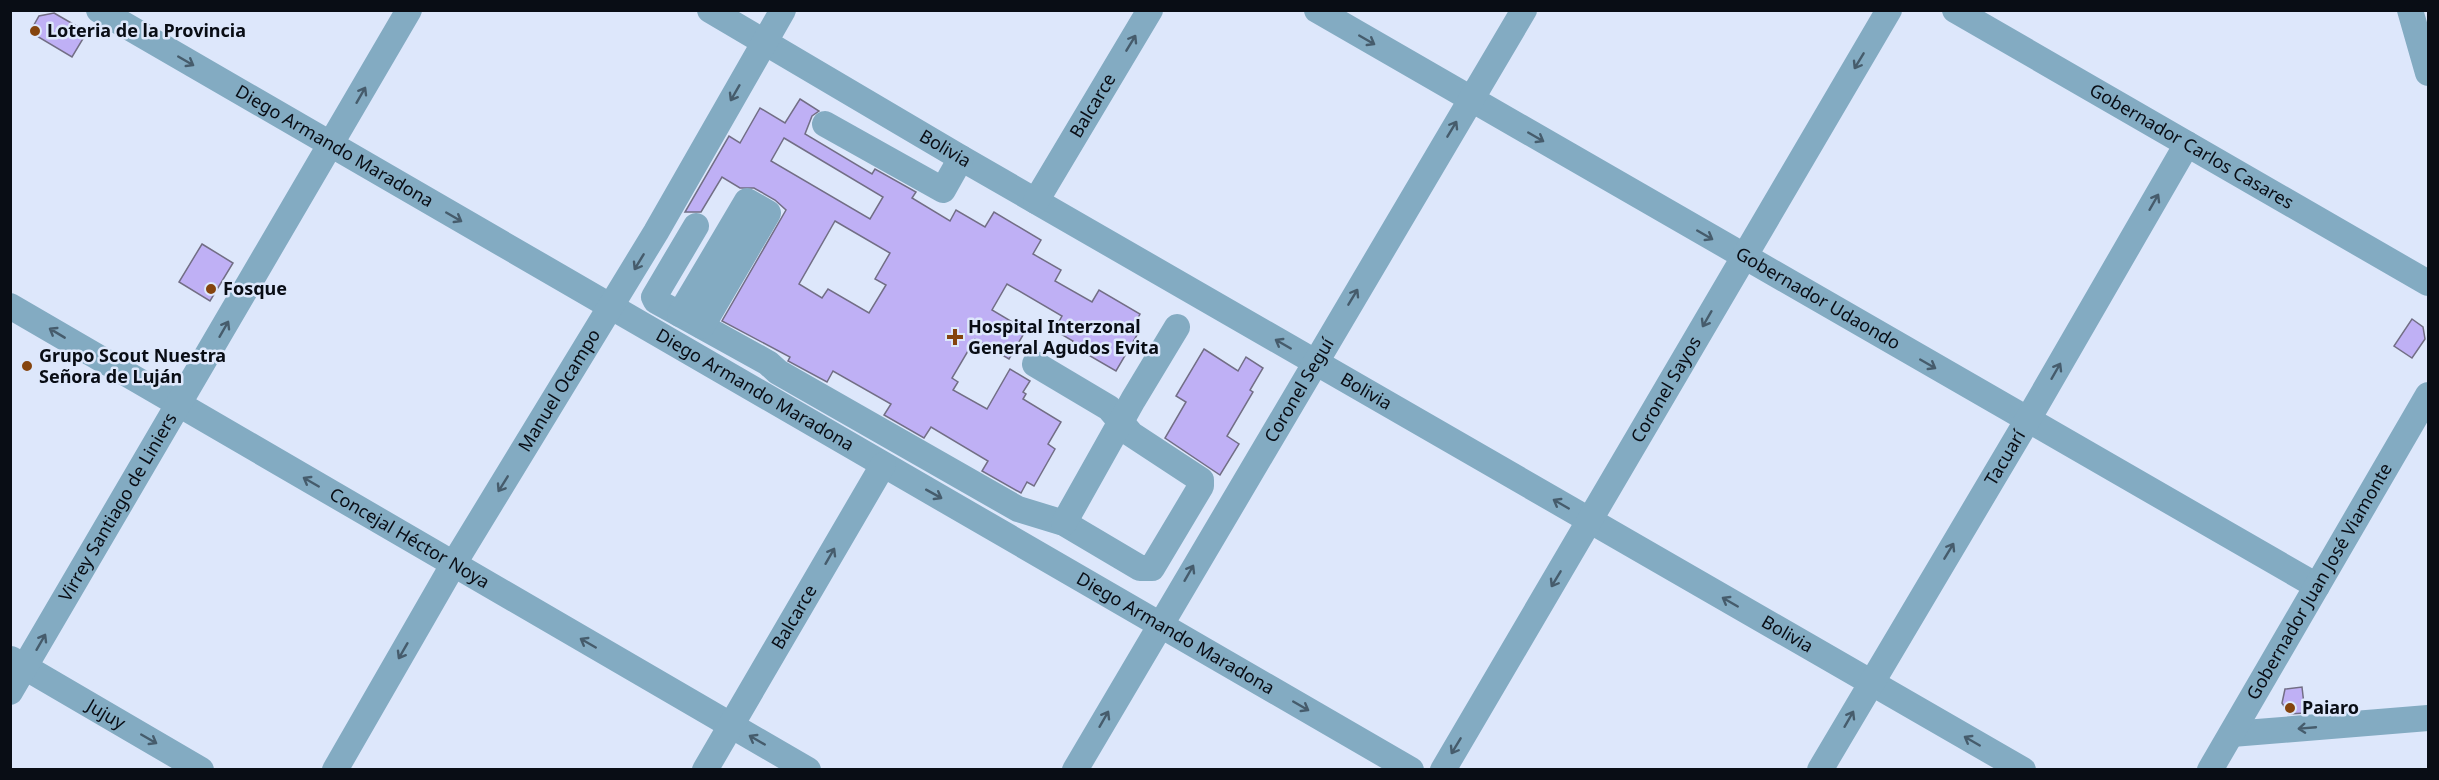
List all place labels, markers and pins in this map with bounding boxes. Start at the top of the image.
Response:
place label: Loteria de la Provincia [47,18,246,42]
marker: Loteria de la Provincia [28,24,42,38]
place label: Fosque [223,276,287,300]
marker: Fosque [204,282,218,296]
place label: Hospital Interzonal General Agudos Evita [968,314,1159,359]
marker: Hospital Interzonal General Agudos Evita [946,328,964,346]
place label: Grupo Scout Nuestra Señora de Luján [39,343,226,388]
marker: Grupo Scout Nuestra Señora de Luján [20,359,34,373]
place label: Paiaro [2302,695,2359,719]
marker: Paiaro [2283,701,2297,715]

